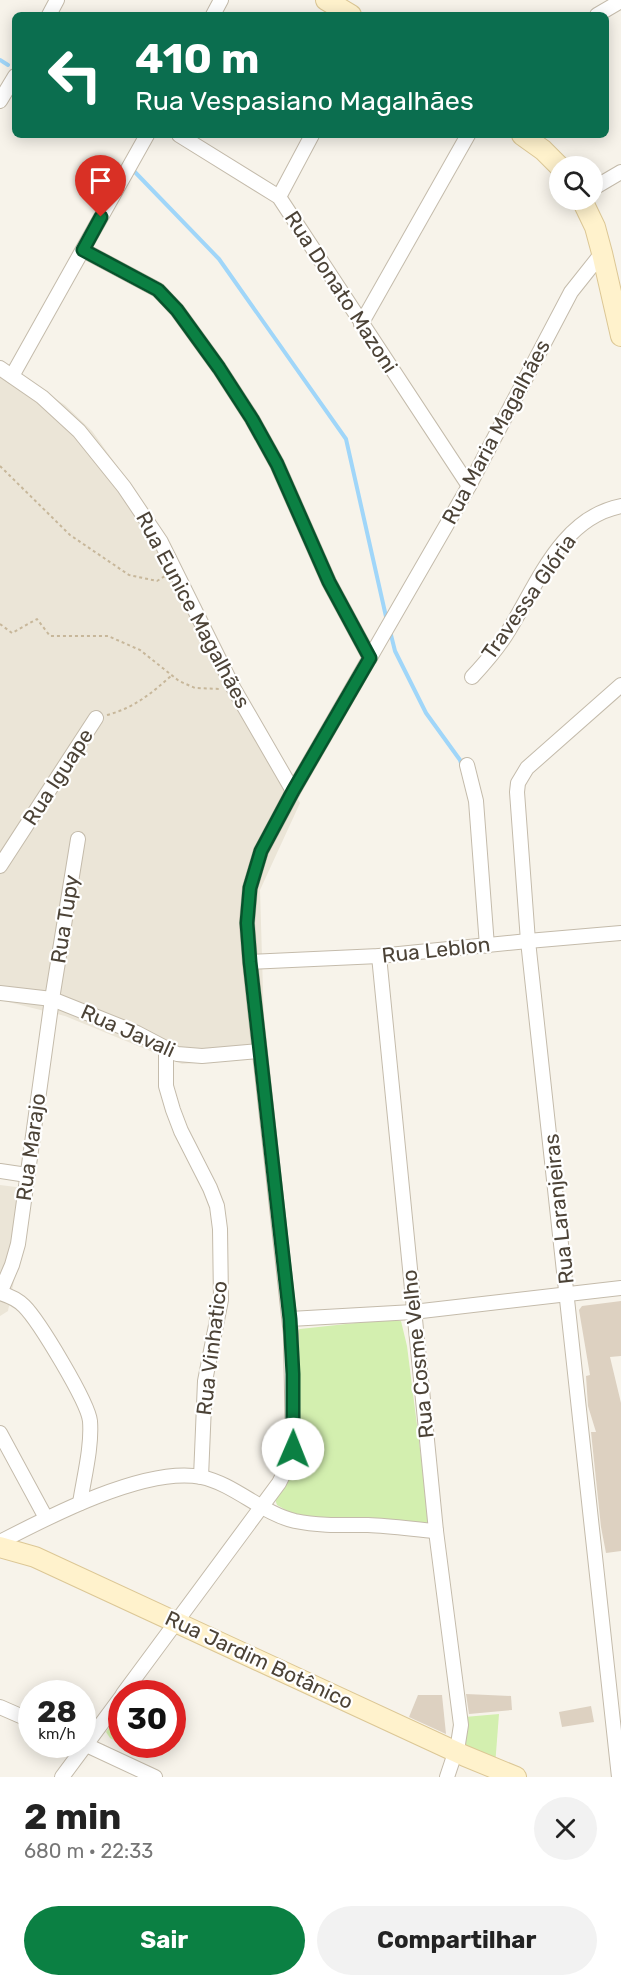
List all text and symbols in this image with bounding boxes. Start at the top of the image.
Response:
text: 410 m [135,34,260,84]
icon: left [36,36,114,114]
text: Rua Vespasiano Magalhães [135,85,474,117]
pin [75,155,126,217]
map controls [549,156,603,210]
button: search [549,156,603,210]
icon: arrive [84,164,117,197]
street label: Rua Donato Mazoni [280,206,403,377]
street label: Rua Maria Magalhães [436,335,555,528]
street label: Rua Eunice Magalhães [131,507,256,712]
street label: Travessa Glória [476,529,581,664]
street label: Rua Iguape [17,724,98,830]
street label: Rua Tupy [45,872,84,965]
street label: Rua Leblon [381,931,491,968]
street label: Rua Javali [77,999,179,1062]
street label: Rua Marajo [11,1092,50,1202]
street label: Rua Laranjeiras [538,1133,579,1285]
street label: Rua Cosme Velho [396,1269,439,1440]
street label: Rua Vinhatico [191,1279,232,1417]
position arrow [261,1417,325,1481]
street label: Rua Jardim Botânico [161,1605,357,1714]
speed limit sign: 30 [108,1680,186,1758]
text: 28 [37,1694,77,1730]
text: km/h [38,1725,76,1743]
text: 2 min [24,1795,122,1838]
button: close [534,1797,597,1860]
text: 680 m · 22:33 [24,1839,153,1863]
button: Sair [24,1906,305,1975]
button: Compartilhar [317,1906,597,1975]

